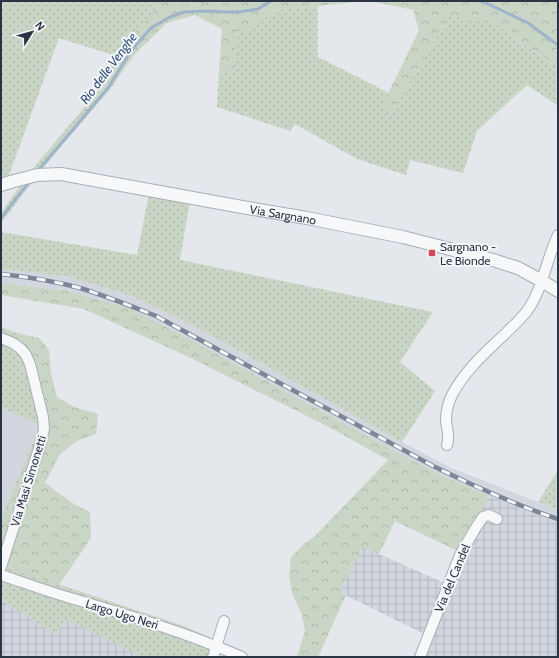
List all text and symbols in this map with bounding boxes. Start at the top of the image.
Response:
north arrow [12,12,52,52]
text: N [32,19,48,33]
water label: Rio delle Venghe [76,29,140,107]
street label: Via Sargnano [249,201,318,227]
place label: Sargnano - Le Bionde [440,239,496,268]
marker: Sargnano - Le Bionde [427,248,437,258]
street label: Via Masi Simonetti [7,434,49,528]
street label: Via del Candel [431,541,473,614]
street label: Largo Ugo Neri [84,596,160,632]

